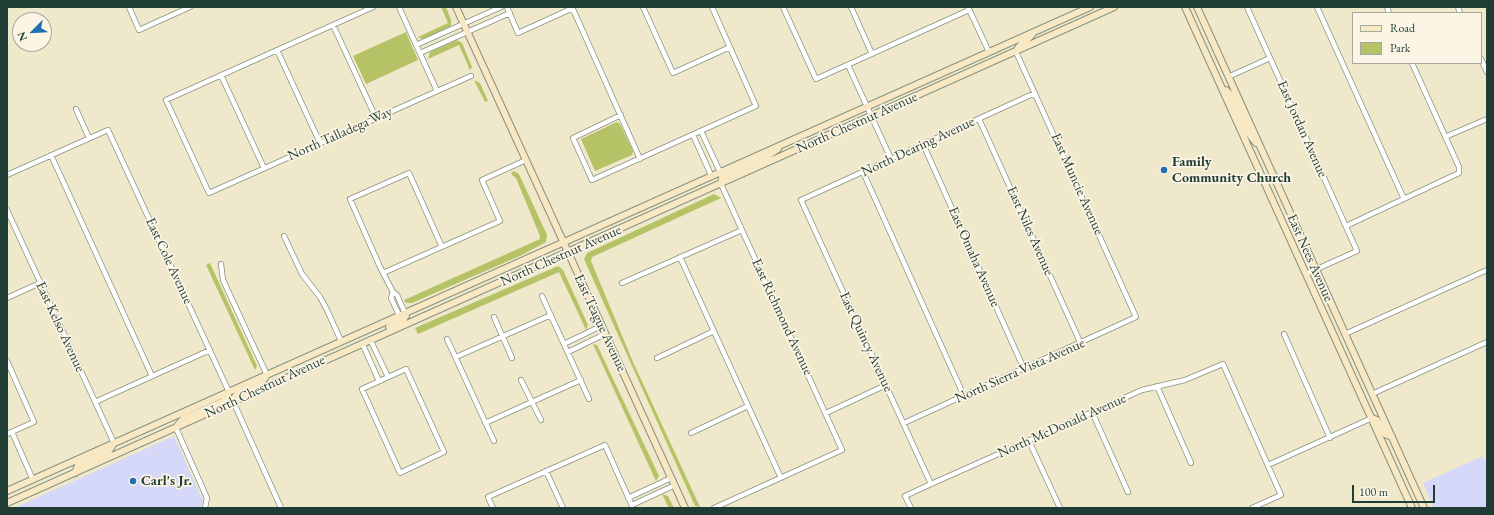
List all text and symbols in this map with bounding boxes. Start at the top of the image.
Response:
north arrow [12,12,52,52]
legend [1352,12,1482,64]
text: Road [1390,20,1415,36]
text: N [14,30,30,43]
text: Park [1390,40,1410,56]
street label: East Jordan Avenue [1273,78,1331,180]
street label: North Chestnut Avenue [794,89,920,157]
street label: North Talladega Way [285,103,395,165]
street label: North Dearing Avenue [859,113,977,181]
street label: East Muncie Avenue [1047,130,1107,238]
place label: Family Community Church [1172,154,1291,186]
marker: Family Community Church [1159,165,1169,175]
street label: East Niles Avenue [1003,184,1057,278]
street label: East Omaha Avenue [944,204,1004,310]
street label: East Nees Avenue [1283,212,1337,304]
street label: East Cole Avenue [142,215,196,307]
street label: North Chestnut Avenue [498,222,624,290]
street label: East Richmond Avenue [748,256,816,378]
street label: East Teague Avenue [570,272,630,374]
street label: East Kelso Avenue [32,279,88,375]
street label: East Quincy Avenue [836,289,896,395]
street label: North Sierra Vista Avenue [953,335,1087,407]
street label: North Chestnut Avenue [202,352,328,422]
street label: North McDonald Avenue [995,390,1129,462]
place label: Carl's Jr. [141,473,192,489]
marker: Carl's Jr. [128,476,138,486]
scale bar [1354,477,1437,503]
text: 100 m [1359,484,1388,500]

